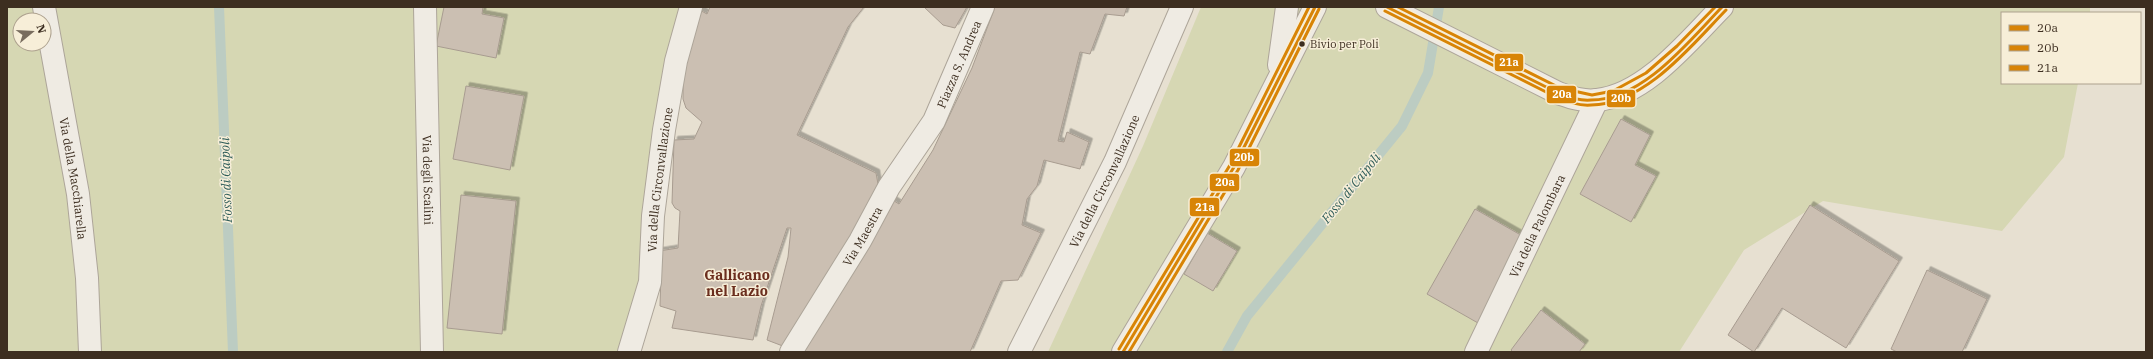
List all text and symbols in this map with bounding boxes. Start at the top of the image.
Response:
north arrow [12,12,52,52]
legend [2001,12,2141,84]
street label: Piazza S. Andrea [933,17,984,110]
text: 20a [2037,20,2058,35]
text: N [34,23,50,35]
place label: Bivio per Poli [1310,37,1379,51]
marker: Bivio per Poli [1297,39,1307,49]
text: 20b [2037,40,2059,55]
line badge: 21a [1494,53,1524,72]
text: 21a [1499,55,1519,69]
text: 21a [2037,60,2058,75]
line badge: 20a [1546,85,1577,104]
text: 20a [1552,87,1572,101]
line badge: 20b [1606,89,1636,108]
text: 20b [1611,91,1631,105]
street label: Via della Circonvallazione [644,106,675,252]
street label: Via della Circonvallazione [1066,112,1142,250]
street label: Via della Macchiarella [57,116,90,241]
street label: Via degli Scalini [420,135,437,225]
water label: Fosso di Caipoli [216,137,236,224]
line badge: 20b [1229,148,1260,167]
water label: Fosso di Caipoli [1317,149,1385,227]
text: 20b [1234,150,1254,164]
street label: Via della Palombara [1505,171,1568,280]
line badge: 20a [1209,173,1240,192]
text: 20a [1215,175,1235,189]
line badge: 21a [1189,197,1220,217]
text: 21a [1195,200,1215,214]
street label: Via Maestra [839,203,885,269]
district label: Gallicano nel Lazio [704,266,770,300]

